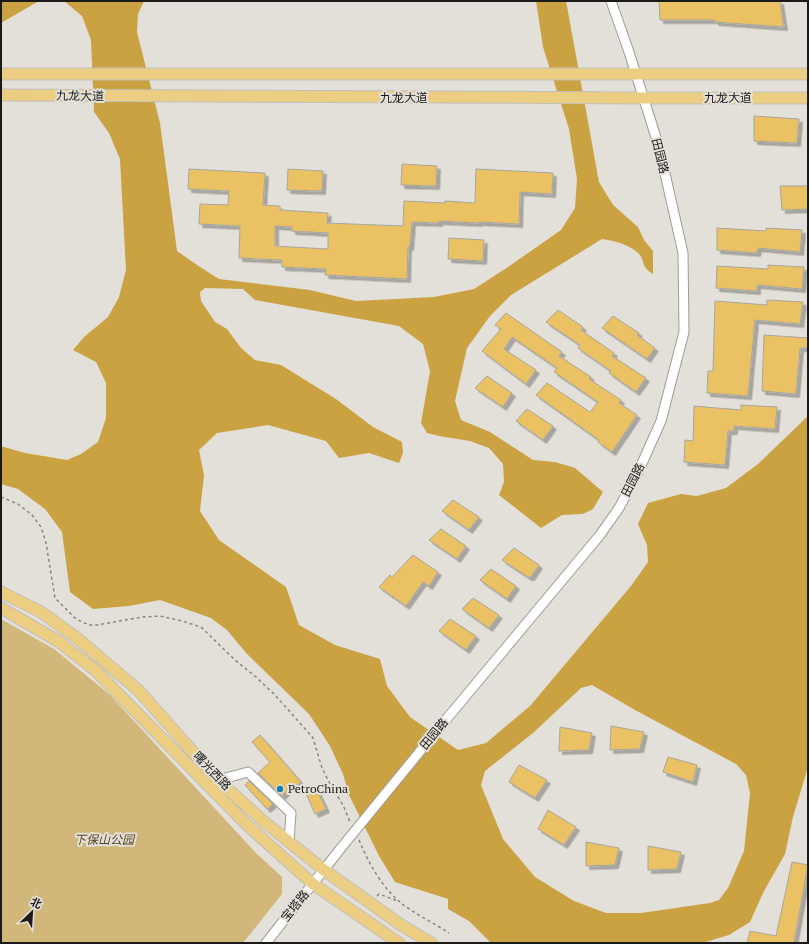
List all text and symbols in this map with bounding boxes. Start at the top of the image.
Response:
street label: 九龙大道 [56,88,104,103]
street label: 九龙大道 [380,90,428,105]
street label: 九龙大道 [704,90,752,105]
street label: 田园路 [649,137,672,175]
street label: 田园路 [618,460,647,499]
street label: 田园路 [416,715,451,752]
street label: 曙光西路 [190,748,234,793]
place label: PetroChina [288,781,348,796]
marker: PetroChina [275,784,285,794]
park label: 下保山公园 [74,832,136,847]
street label: 宝塔路 [277,887,312,924]
north arrow [12,892,52,932]
text: 北 [28,894,44,912]

